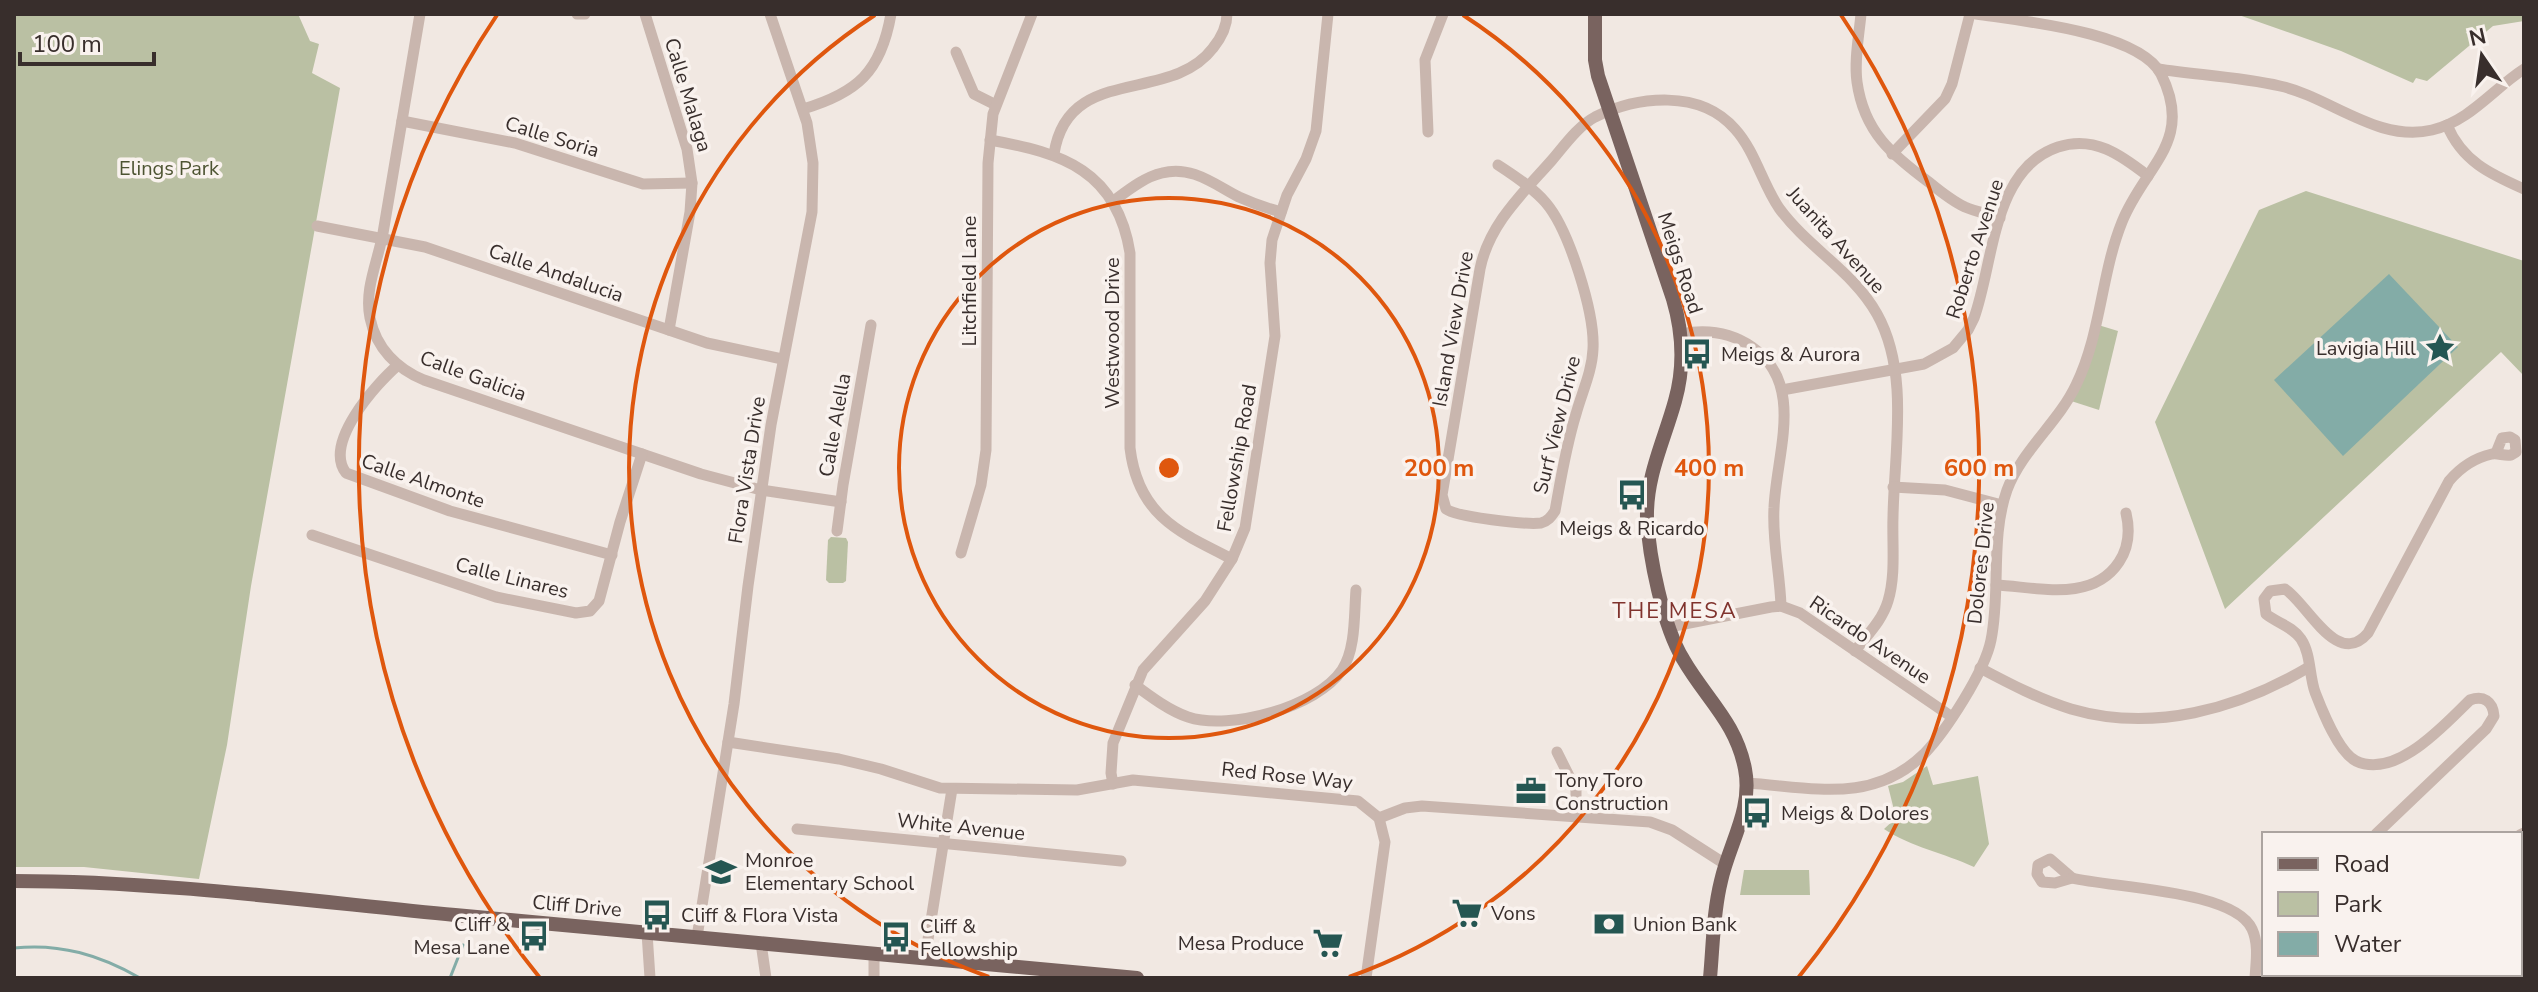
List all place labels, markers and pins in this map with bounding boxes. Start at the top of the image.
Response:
place icon: Lavigia Hill [2423,331,2457,365]
place label: Lavigia Hill [2316,335,2416,362]
bus stop icon: Meigs & Aurora [1680,337,1714,371]
place label: Meigs & Aurora [1721,341,1860,368]
centre of rings [1155,454,1183,482]
bus stop icon: Meigs & Ricardo [1615,478,1649,512]
place label: Meigs & Ricardo [1559,515,1705,542]
place label: Tony Toro Construction [1555,767,1669,817]
office icon: Tony Toro Construction [1514,774,1548,808]
bus stop icon: Meigs & Dolores [1740,796,1774,830]
place label: Meigs & Dolores [1781,800,1929,827]
place label: Monroe Elementary School [745,847,914,897]
school or university icon: Monroe Elementary School [704,855,738,889]
supermarket icon: Vons [1450,896,1484,930]
bus stop icon: Cliff & Flora Vista [640,898,674,932]
place label: Vons [1490,900,1536,927]
place label: Cliff & Flora Vista [681,902,838,929]
bank icon: Union Bank [1592,907,1626,941]
place label: Cliff & Mesa Lane [413,911,510,961]
place label: Union Bank [1633,911,1738,938]
place label: Cliff & Fellowship [920,913,1018,963]
bus stop icon: Cliff & Mesa Lane [517,919,551,953]
bus stop icon: Cliff & Fellowship [879,920,913,954]
supermarket icon: Mesa Produce [1311,926,1345,960]
place label: Mesa Produce [1178,930,1304,957]

